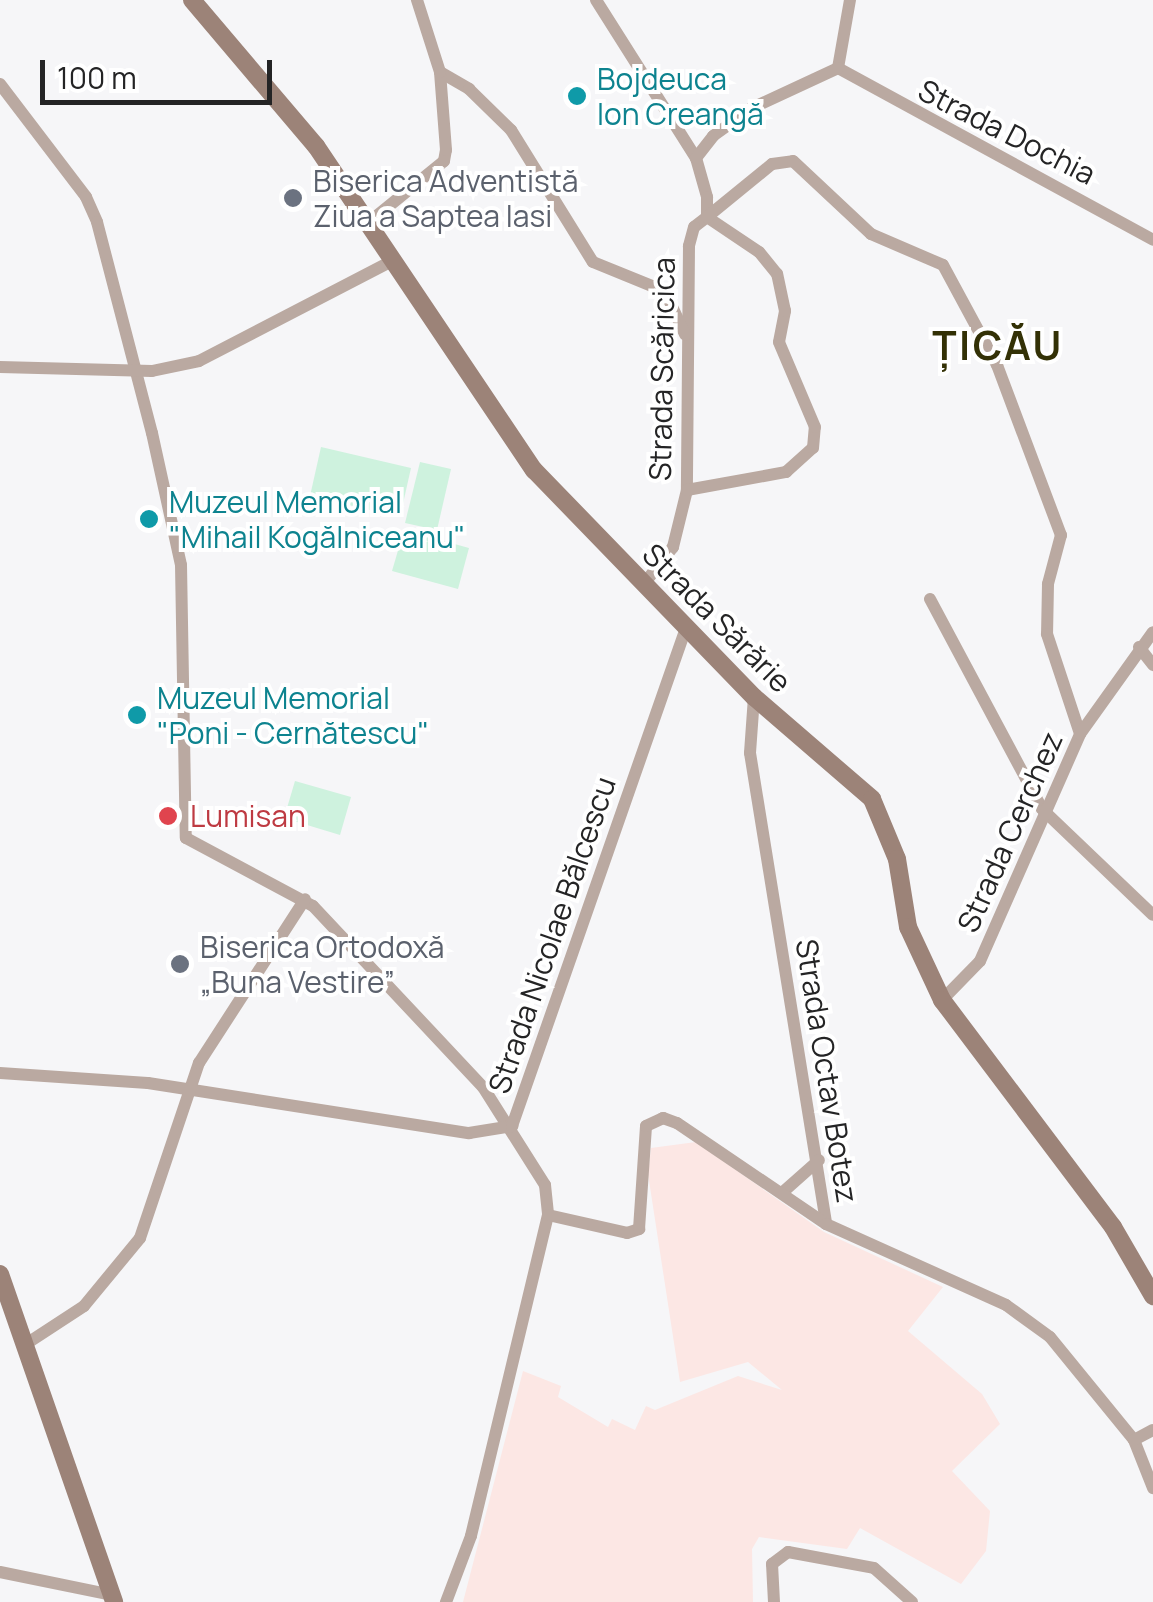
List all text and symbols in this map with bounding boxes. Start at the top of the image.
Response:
scale bar [45,40,278,102]
text: 100 m [57,57,137,98]
place label: Bojdeuca Ion Creangă [597,61,764,132]
street label: Strada Dochia [912,72,1102,192]
marker: Bojdeuca Ion Creangă [566,85,588,107]
place label: Biserica Adventistă Ziua a Saptea Iasi [313,163,578,234]
marker: Biserica Adventistă Ziua a Saptea Iasi [282,187,304,209]
street label: Strada Scăricica [642,257,682,481]
district label: ȚICĂU [932,321,1064,369]
place label: Muzeul Memorial "Mihail Kogălniceanu" [169,484,466,554]
marker: Muzeul Memorial "Mihail Kogălniceanu" [138,508,160,530]
street label: Strada Sărărie [635,536,799,700]
place label: Muzeul Memorial "Poni - Cernătescu" [157,680,429,750]
marker: Muzeul Memorial "Poni - Cernătescu" [126,704,148,726]
street label: Strada Cerchez [950,726,1070,938]
street label: Strada Nicolae Bălcescu [481,772,623,1098]
place label: Lumisan [190,798,306,834]
marker: Lumisan [155,803,181,829]
place label: Biserica Ortodoxă „Buna Vestire” [200,929,444,1000]
street label: Strada Octav Botez [788,937,866,1205]
marker: Biserica Ortodoxă „Buna Vestire” [169,953,191,975]

